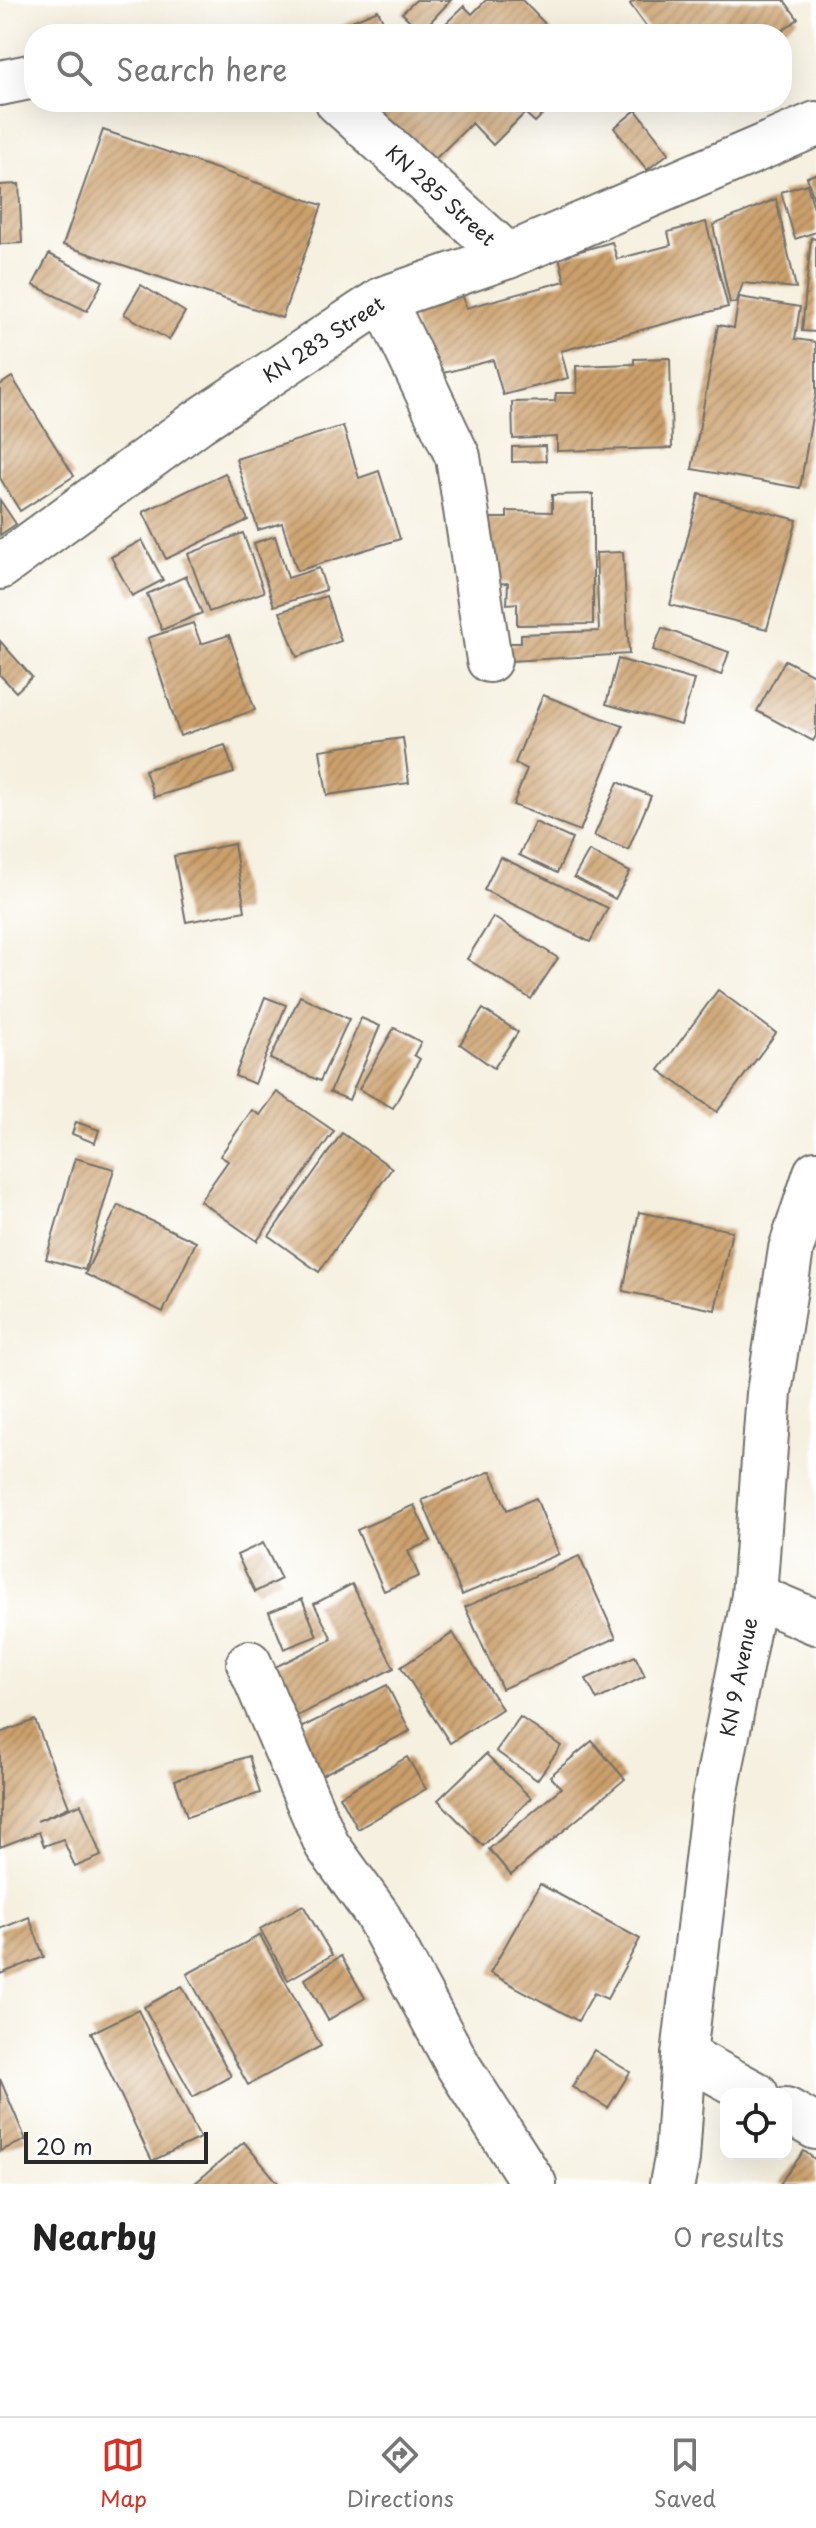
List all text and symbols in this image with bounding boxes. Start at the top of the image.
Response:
search box [24,24,792,112]
icon: search [52,46,96,90]
text: Search here [116,46,288,91]
street label: KN 285 Street [379,137,503,253]
street label: KN 283 Street [256,288,390,390]
street label: KN 9 Avenue [712,1615,764,1739]
map controls [720,2088,792,2160]
button: locate [720,2088,792,2160]
scale bar [24,2128,208,2164]
text: 20 m [36,2129,93,2162]
text: Nearby [32,2210,157,2262]
text: 0 results [673,2217,784,2256]
tab: Map [100,2433,147,2514]
tab: Directions [347,2433,454,2514]
tab: Saved [654,2433,716,2514]

